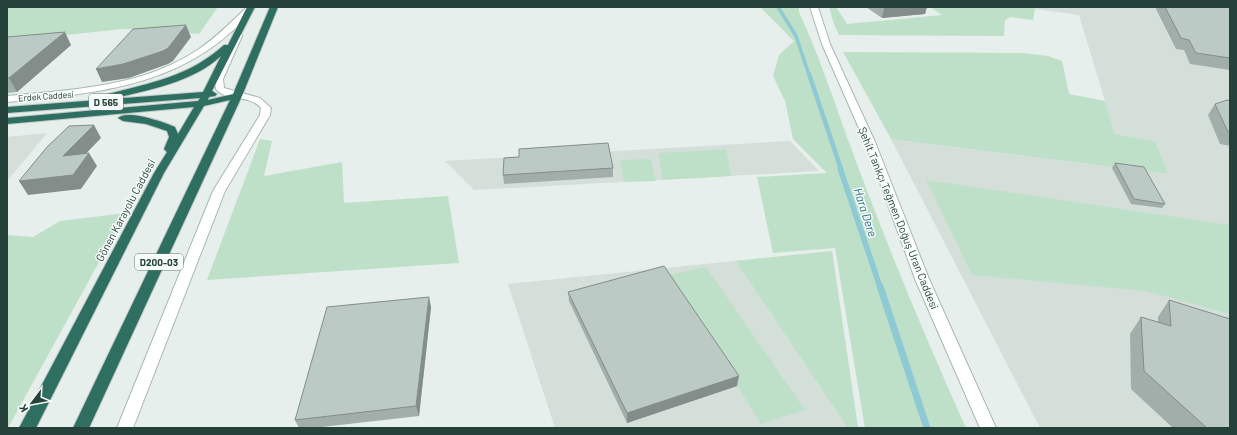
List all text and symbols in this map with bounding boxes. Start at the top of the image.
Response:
street label: Erdek Caddesi [18,89,74,103]
road number: D 565 [89,94,123,110]
street label: Şehit Tankçı Teğmen Doğuş Uran Caddesi [856,125,942,311]
street label: Gönen Karayolu Caddesi [93,156,158,263]
water label: Hara Dere [852,186,880,238]
road number: D200-03 [135,254,183,270]
north arrow [12,383,52,423]
text: K [16,402,30,415]

